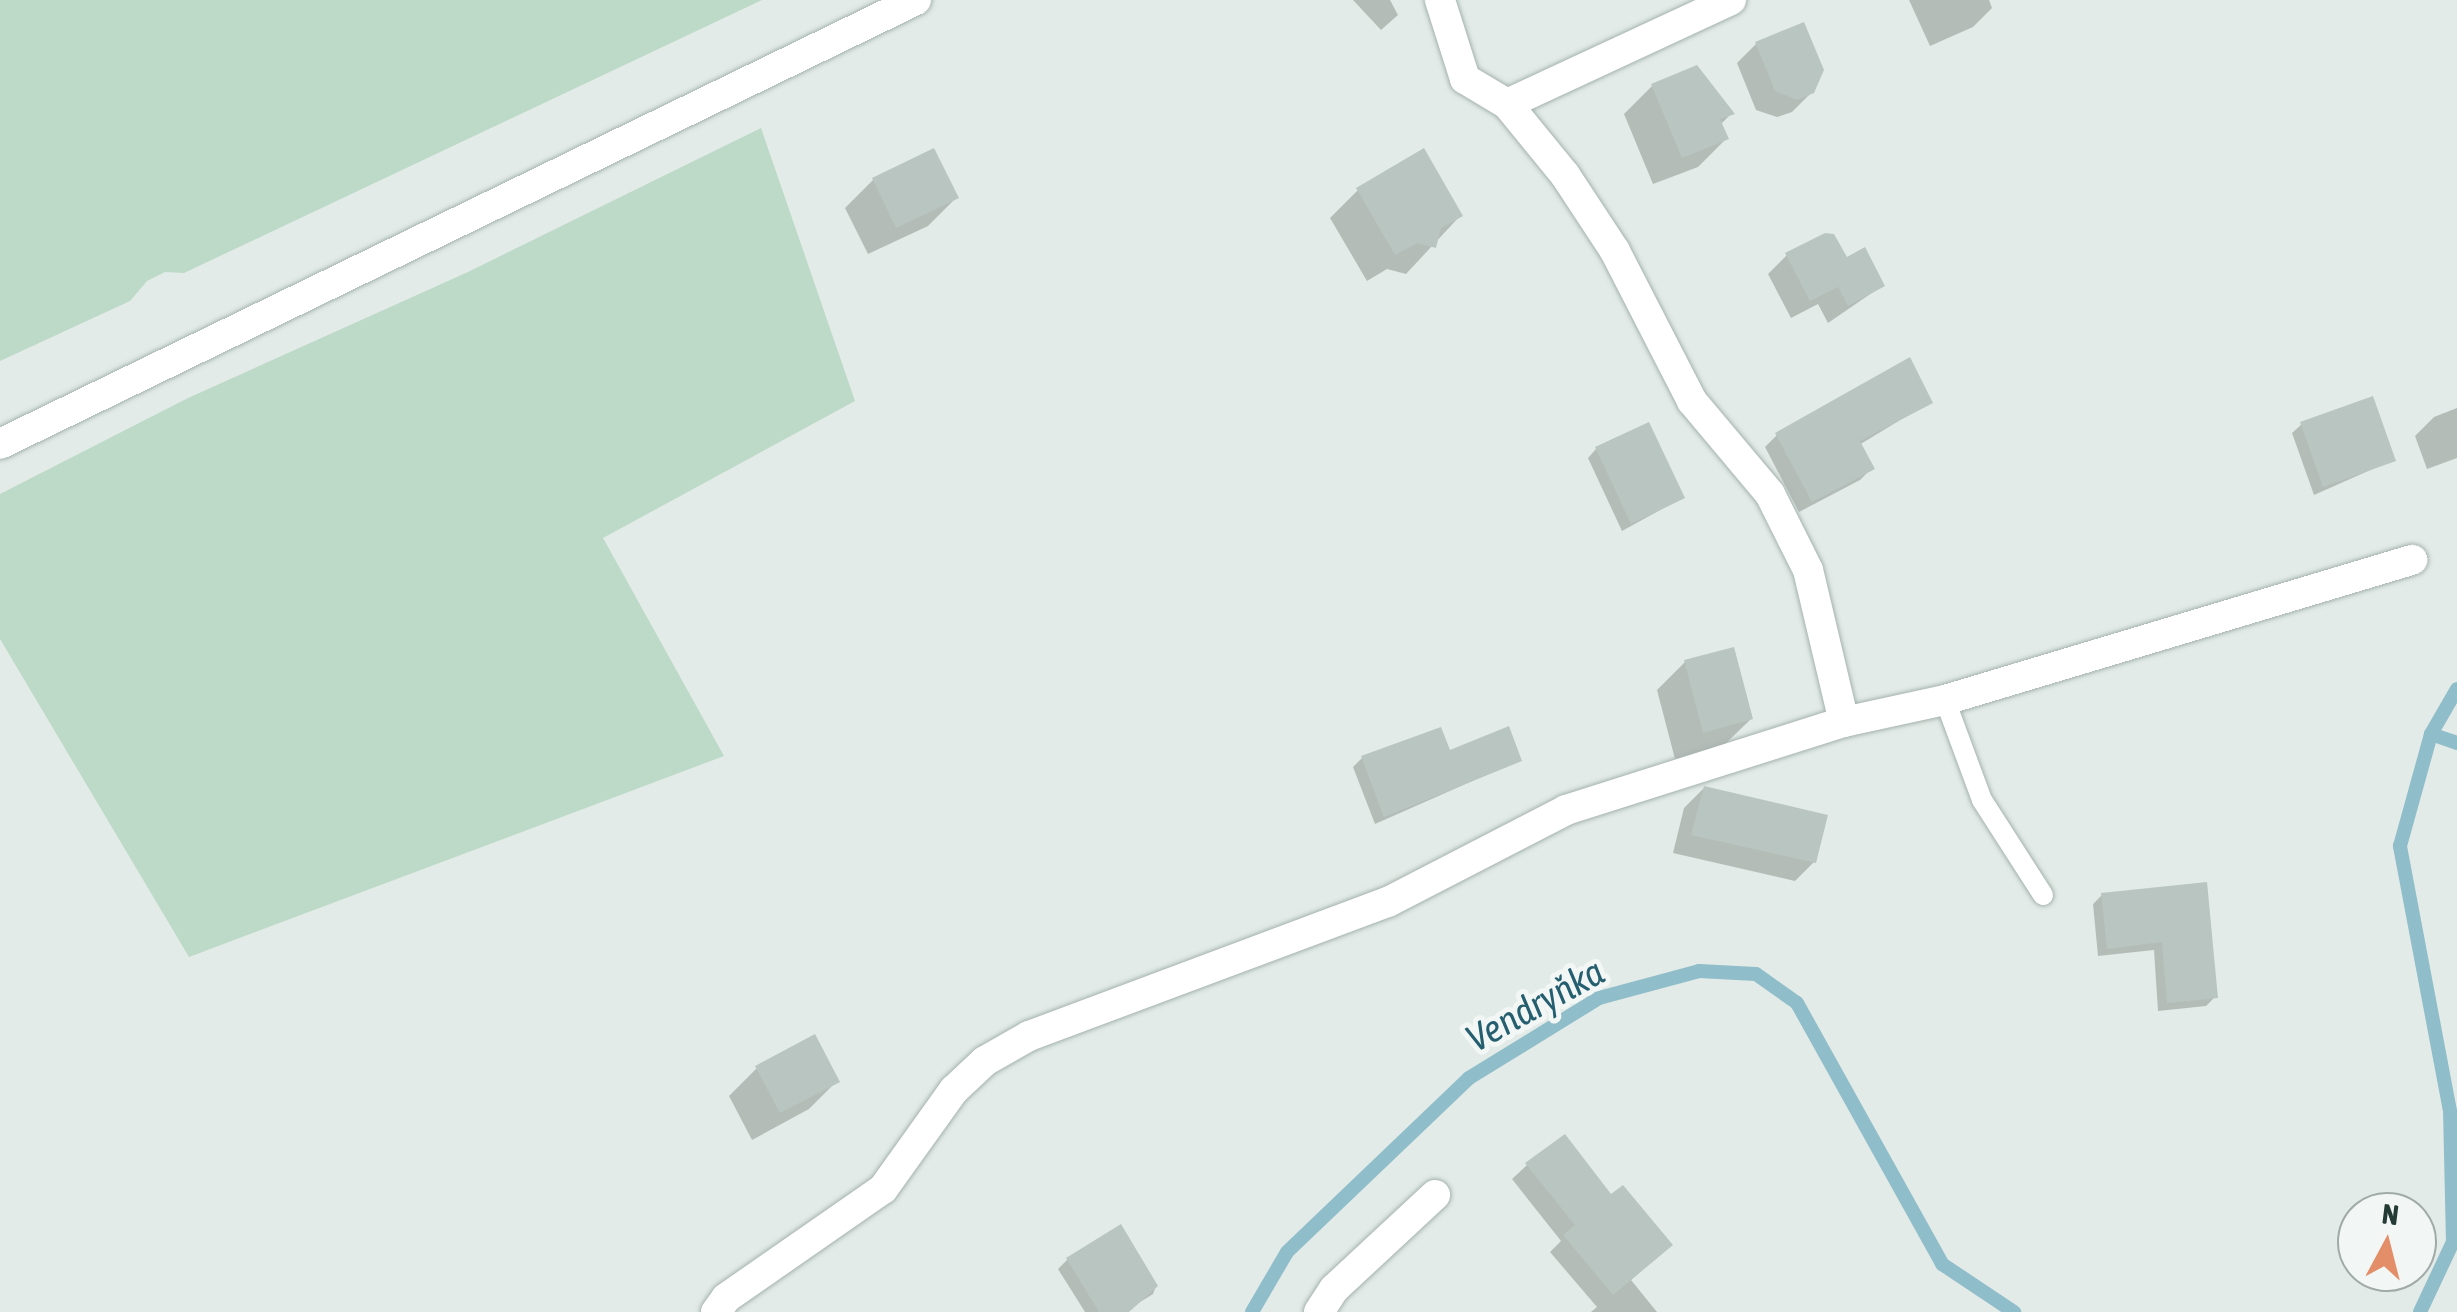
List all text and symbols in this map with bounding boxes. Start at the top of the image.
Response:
water label: Vendryňka [1458,949,1612,1061]
north arrow [2337,1192,2437,1292]
text: N [2380,1197,2401,1231]

